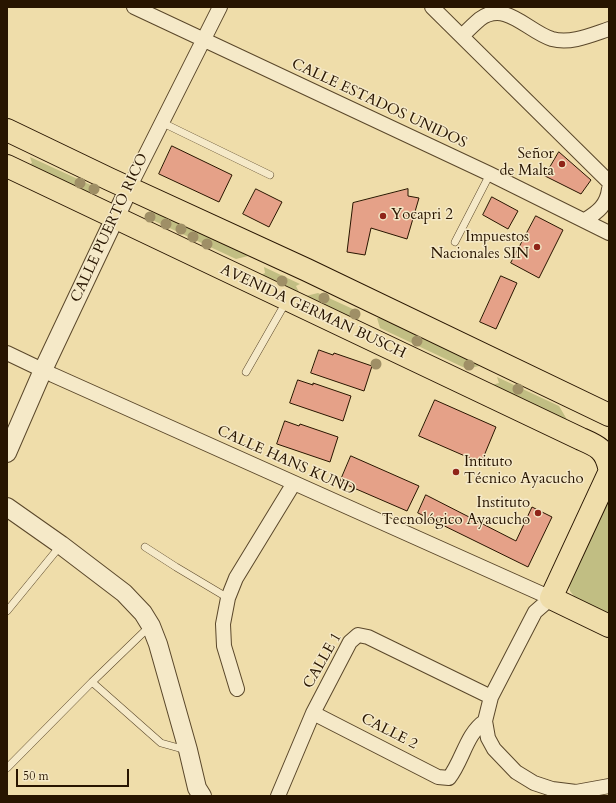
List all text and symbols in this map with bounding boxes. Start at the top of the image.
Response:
street label: CALLE ESTADOS UNIDOS [288,55,470,153]
place label: Señor de Malta [500,146,554,181]
street label: CALLE PUERTO RICO [68,151,152,305]
marker: Señor de Malta [557,159,567,169]
place label: Yocapri 2 [391,207,453,225]
marker: Yocapri 2 [378,211,388,221]
place label: Impuestos Nacionales SIN [430,229,529,264]
marker: Impuestos Nacionales SIN [532,242,542,252]
street label: AVENIDA GERMAN BUSCH [217,261,409,363]
street label: CALLE HANS KUND [214,422,358,500]
place label: Intituto Técnico Ayacucho [464,454,584,489]
marker: Intituto Técnico Ayacucho [451,467,461,477]
place label: Instituto Tecnológico Ayacucho [382,495,530,530]
marker: Instituto Tecnológico Ayacucho [533,508,543,518]
street label: CALLE 1 [300,630,346,692]
street label: CALLE 2 [358,710,420,754]
scale bar [18,761,131,787]
text: 50 m [23,768,49,784]

